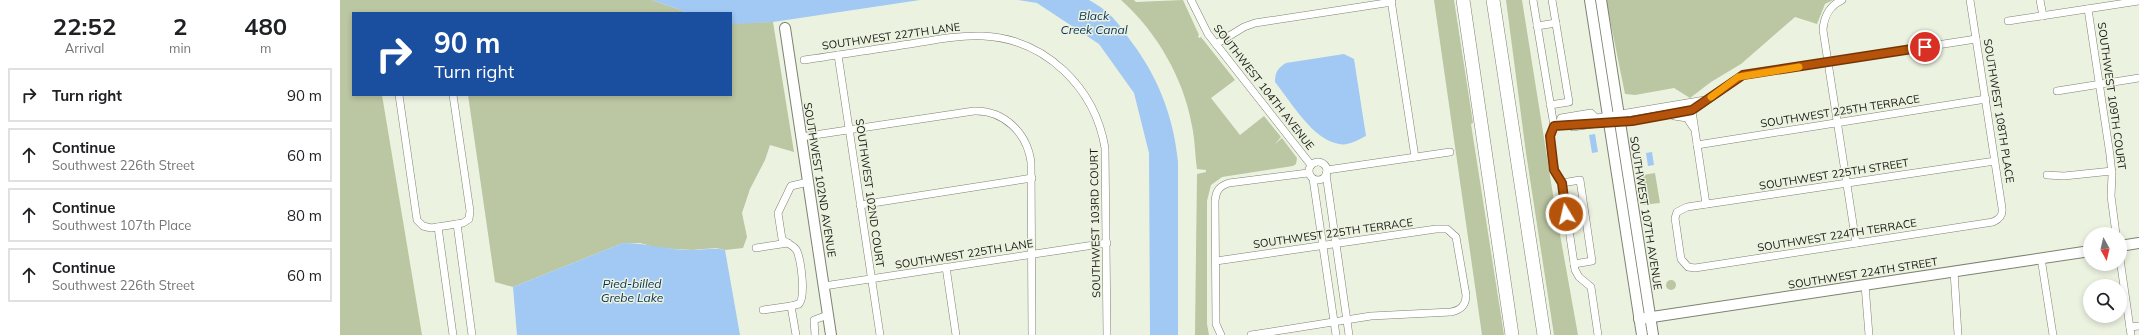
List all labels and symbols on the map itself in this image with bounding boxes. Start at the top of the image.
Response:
water label: Black Creek Canal [1060,8,1128,37]
street label: SOUTHWEST 227TH LANE [821,19,961,53]
street label: SOUTHWEST 104TH AVENUE [1211,21,1317,153]
street label: SOUTHWEST 109TH COURT [2095,21,2129,171]
pin [1908,30,1942,64]
street label: SOUTHWEST 108TH PLACE [1981,38,2017,184]
street label: SOUTHWEST 225TH TERRACE [1759,91,1921,131]
street label: SOUTHWEST 102ND AVENUE [801,102,839,258]
street label: SOUTHWEST 102ND COURT [853,118,887,269]
street label: SOUTHWEST 107TH AVENUE [1627,135,1665,291]
street label: SOUTHWEST 103RD COURT [1087,148,1103,298]
street label: SOUTHWEST 225TH STREET [1758,155,1910,193]
position arrow [1545,193,1587,235]
street label: SOUTHWEST 225TH TERRACE [1252,215,1414,251]
street label: SOUTHWEST 224TH TERRACE [1756,215,1918,255]
north arrow [2083,227,2127,271]
street label: SOUTHWEST 225TH LANE [894,236,1034,272]
street label: SOUTHWEST 224TH STREET [1787,254,1939,292]
water label: Pied-billed Grebe Lake [601,276,664,305]

